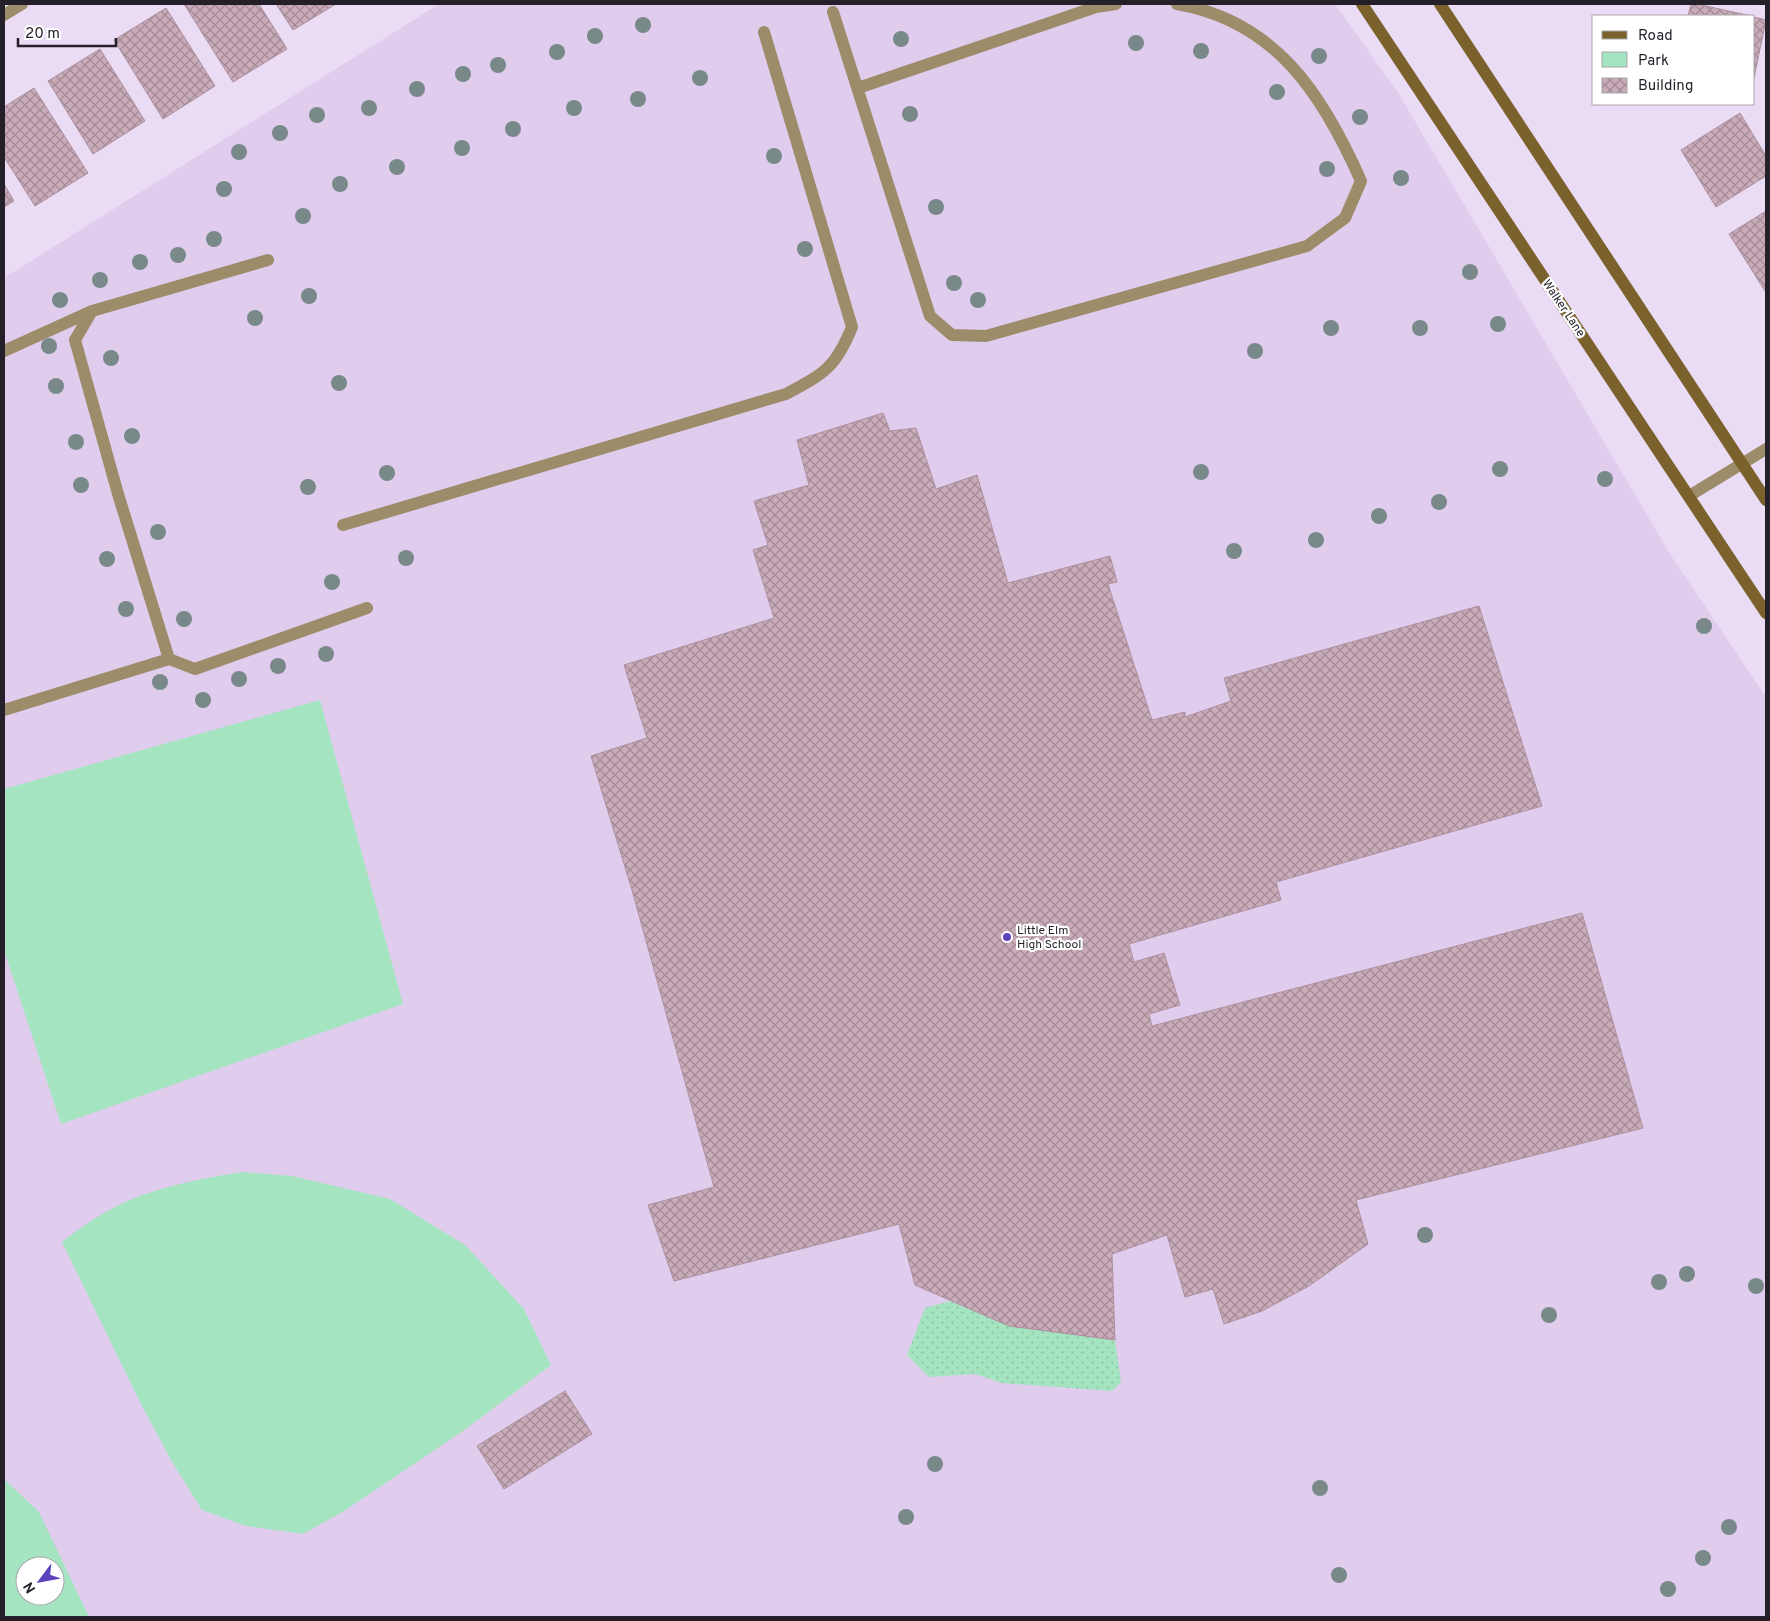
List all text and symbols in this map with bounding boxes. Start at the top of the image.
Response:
scale bar [18,15,115,47]
legend [1592,15,1755,105]
text: 20 m [25,25,60,44]
text: Road [1638,27,1673,46]
text: Park [1638,52,1669,71]
text: Building [1638,77,1693,96]
street label: Walker Lane [1538,277,1588,340]
place label: Little Elm High School [1017,923,1081,953]
marker: Little Elm High School [1001,931,1013,943]
north arrow [15,1556,65,1606]
text: N [20,1578,40,1596]

